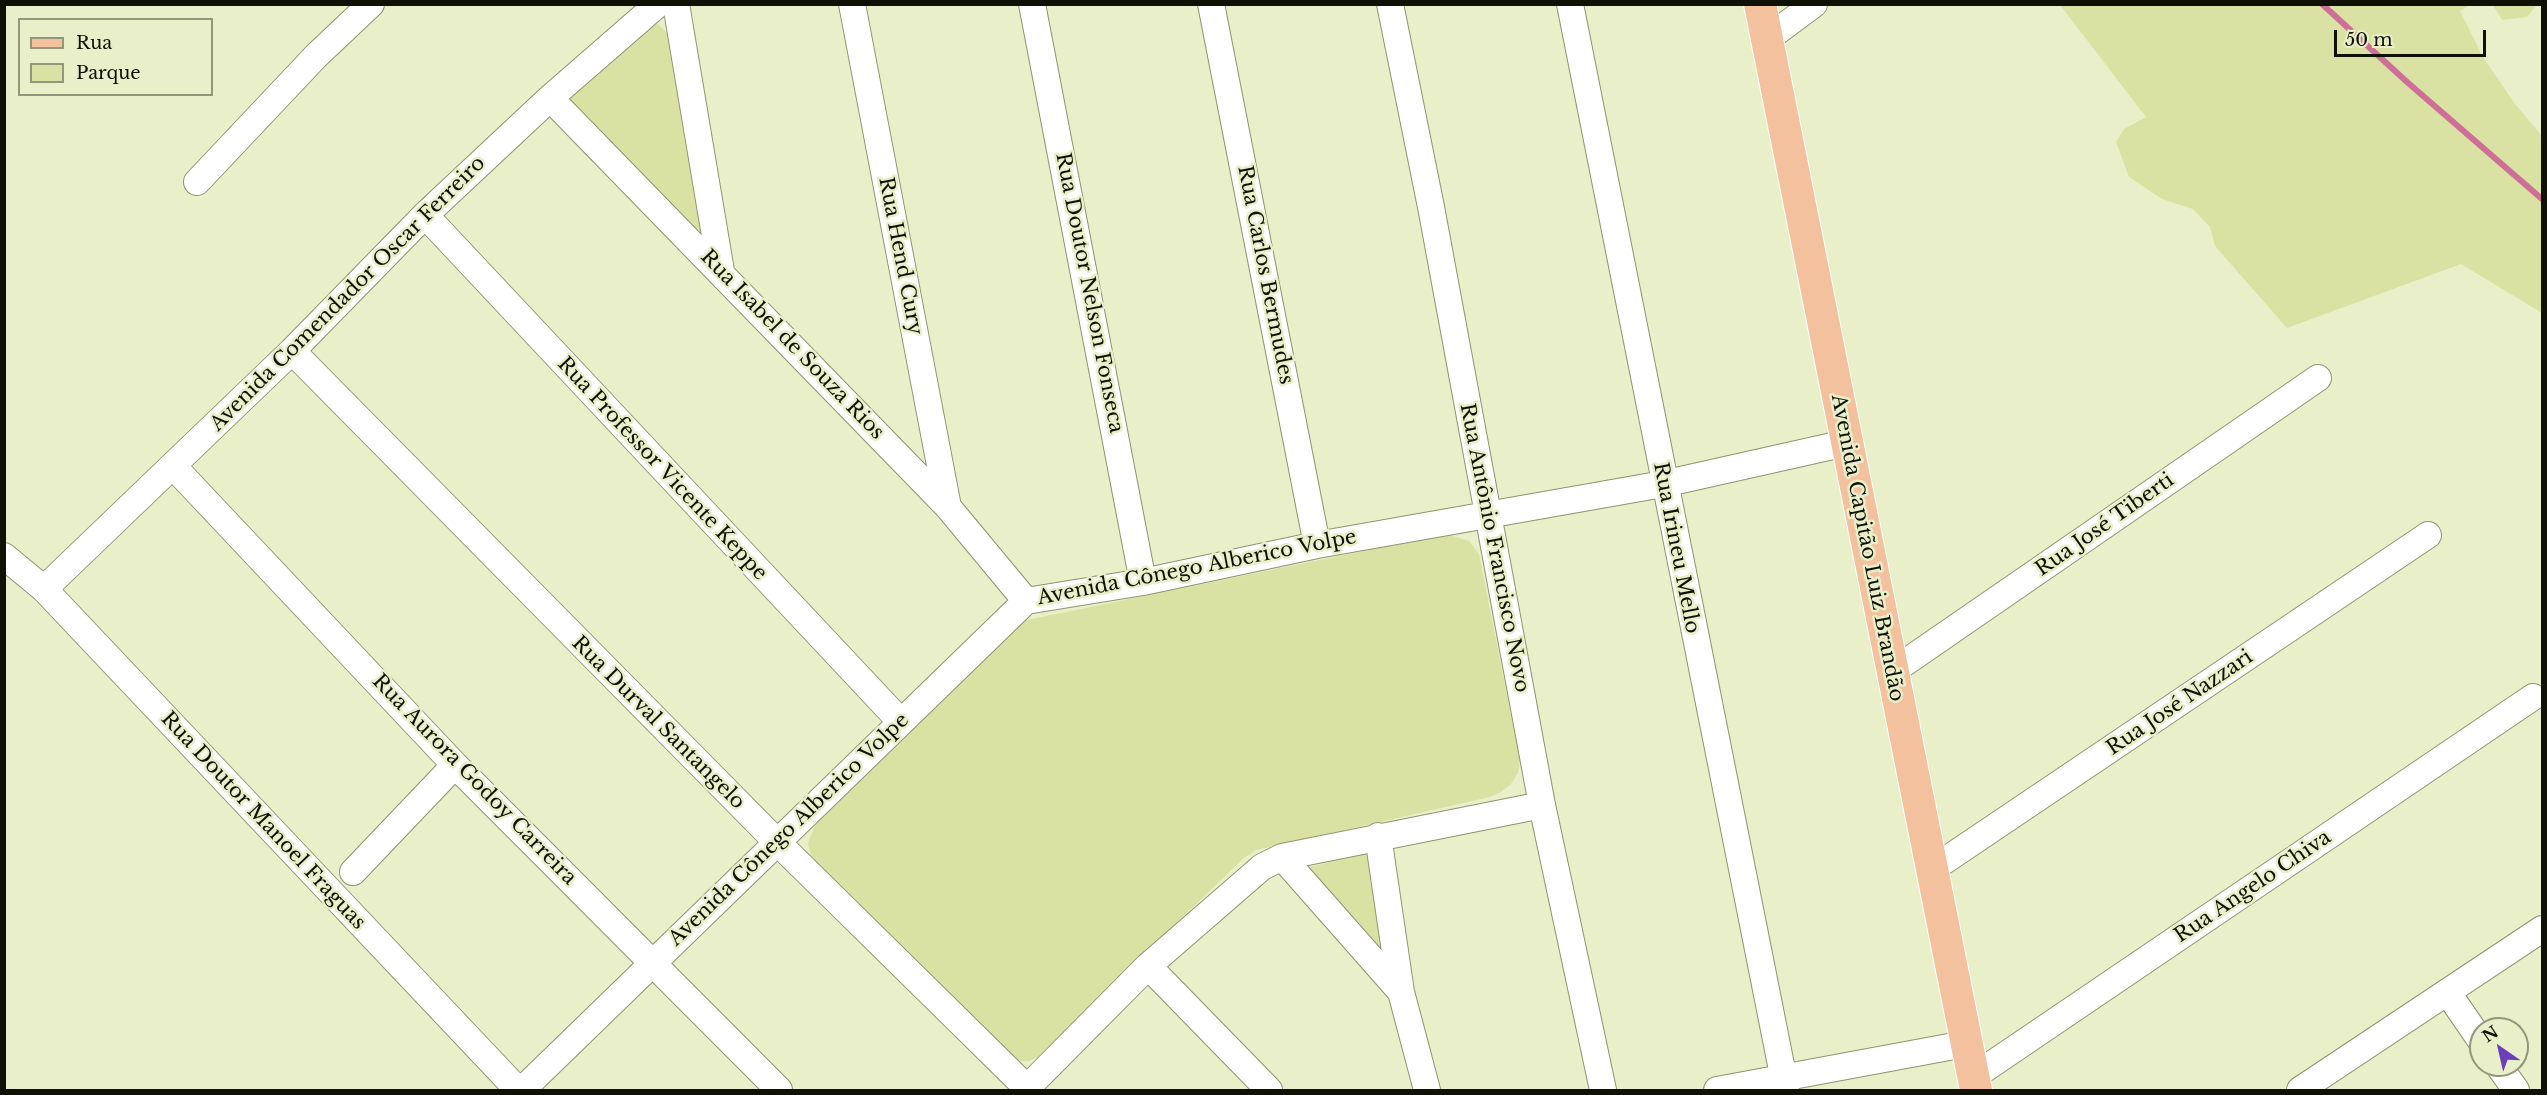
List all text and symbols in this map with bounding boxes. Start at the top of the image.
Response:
legend [18,18,213,96]
scale bar [2337,18,2488,56]
text: 50 m [2345,29,2393,51]
text: Rua [76,32,112,54]
text: Parque [76,62,141,84]
street label: Avenida Comendador Oscar Ferreiro [205,151,491,437]
street label: Rua Doutor Nelson Fonseca [1050,151,1128,435]
street label: Rua Carlos Bermudes [1232,164,1298,386]
street label: Rua Hend Cury [873,175,927,337]
street label: Rua Isabel de Souza Rios [695,245,889,445]
street label: Rua Professor Vicente Keppe [552,352,772,586]
street label: Avenida Capitão Luiz Brandão [1825,392,1909,704]
street label: Rua Antônio Francisco Novo [1454,401,1534,695]
street label: Rua Irineu Mello [1648,460,1704,636]
street label: Rua José Tiberti [2031,468,2179,582]
street label: Avenida Cônego Alberico Volpe [1035,525,1359,611]
street label: Rua Durval Santangelo [566,631,750,815]
street label: Rua José Nazzari [2102,645,2258,761]
street label: Rua Aurora Godoy Carreira [367,670,581,890]
street label: Rua Doutor Manoel Fraguas [156,707,370,935]
street label: Avenida Cônego Alberico Volpe [664,709,914,951]
street label: Rua Angelo Chiva [2170,826,2336,948]
north arrow [2469,1017,2529,1077]
text: N [2478,1021,2502,1046]

